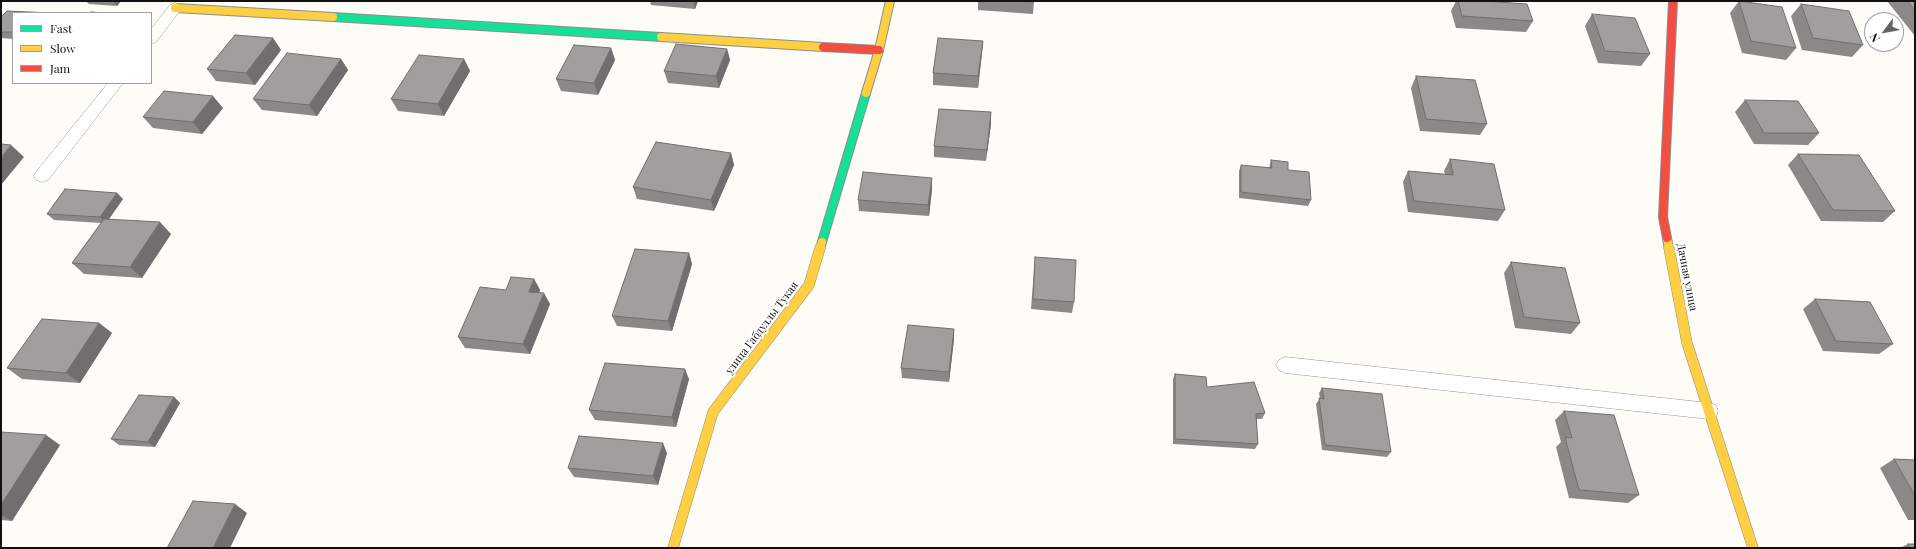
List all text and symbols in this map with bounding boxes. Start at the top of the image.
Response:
legend [12,12,152,84]
north arrow [1864,12,1904,52]
text: Fast [50,20,72,36]
text: N [1866,31,1883,45]
text: Slow [50,40,76,56]
text: Jam [50,60,70,76]
street label: Дачная улица [1674,242,1700,312]
street label: улица Габдуллы Тукая [723,279,801,377]

